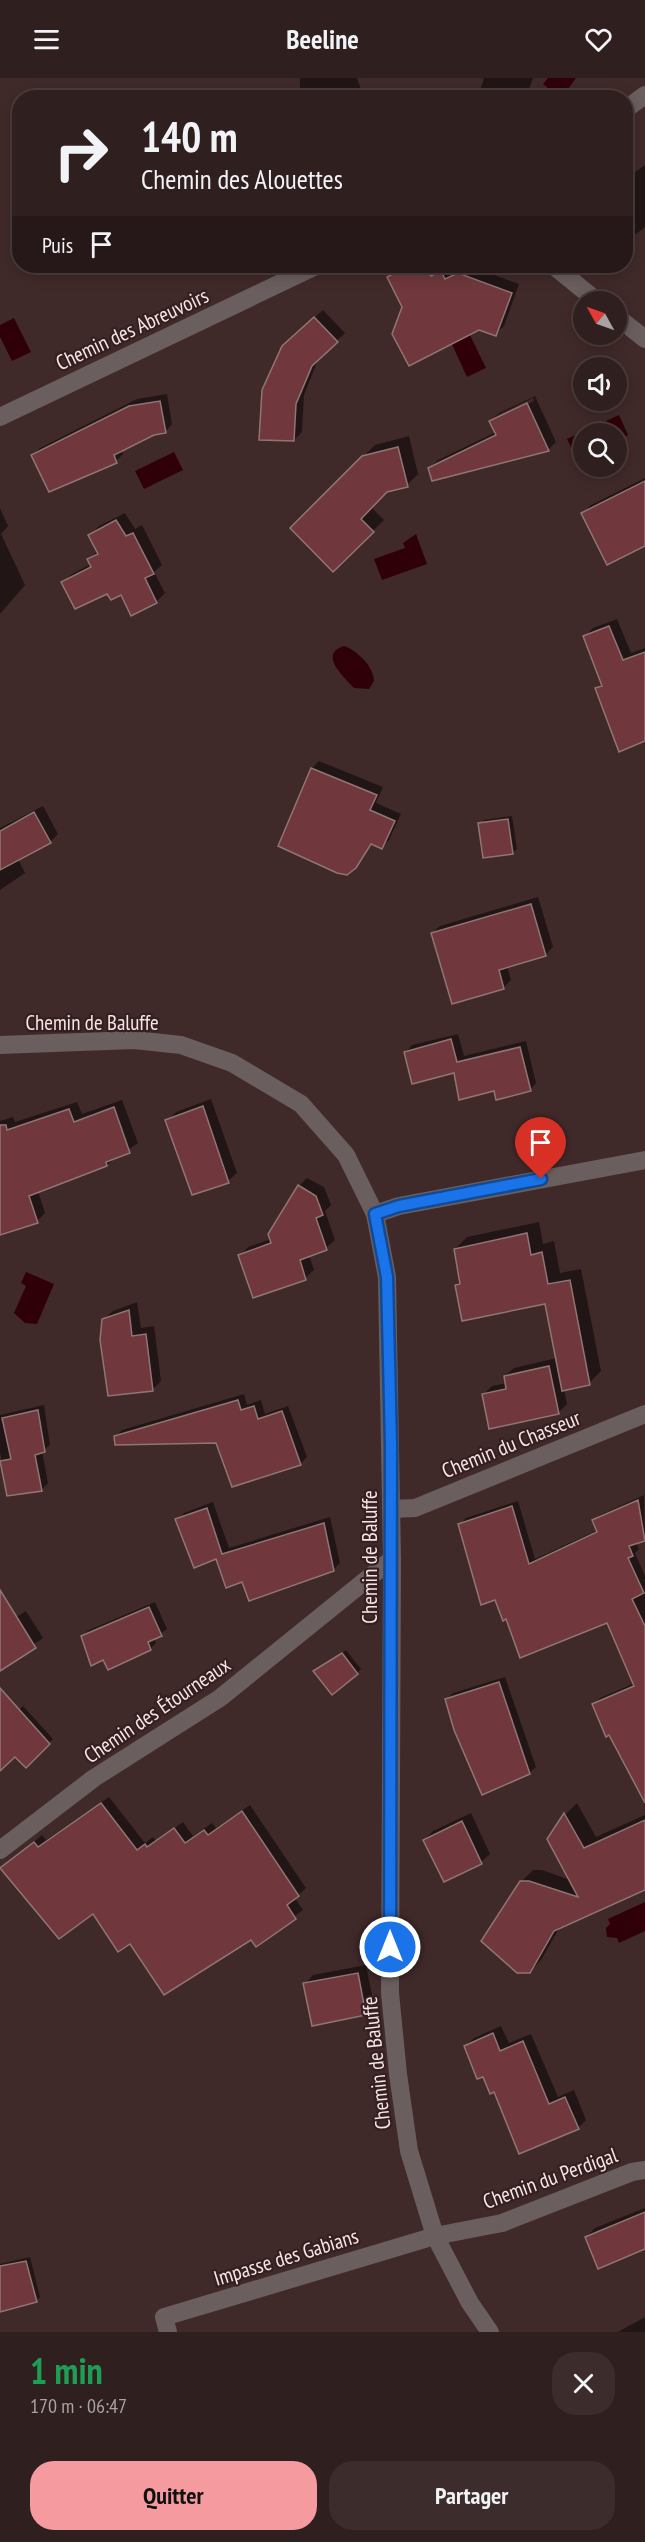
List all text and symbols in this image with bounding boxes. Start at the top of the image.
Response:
text: Beeline [286,22,359,56]
icon: menu [30,23,63,56]
icon: heart [582,23,615,56]
text: 140 m [141,109,238,164]
icon: right [42,114,120,192]
text: Chemin des Alouettes [141,162,343,196]
icon: arrive [85,228,118,261]
text: Puis [42,231,73,259]
street label: Chemin des Abreuvoirs [51,282,213,376]
north arrow [573,291,627,345]
map controls [573,291,627,477]
button: sound [573,357,627,411]
button: search [573,423,627,477]
street label: Chemin de Baluffe [25,1009,159,1036]
pin [515,1117,566,1179]
icon: arrive [524,1126,557,1159]
street label: Chemin du Chasseur [438,1404,584,1484]
street label: Chemin de Baluffe [356,1490,383,1624]
street label: Chemin des Étourneaux [78,1651,236,1769]
position arrow [358,1915,422,1979]
street label: Chemin de Baluffe [356,1995,396,2131]
street label: Chemin du Perdigal [479,2141,621,2215]
street label: Impasse des Gabians [210,2222,362,2292]
text: 1 min [30,2347,103,2394]
button: close [552,2352,615,2415]
text: 170 m · 06:47 [30,2393,127,2419]
button: Quitter [30,2461,317,2530]
button: Partager [329,2461,615,2530]

